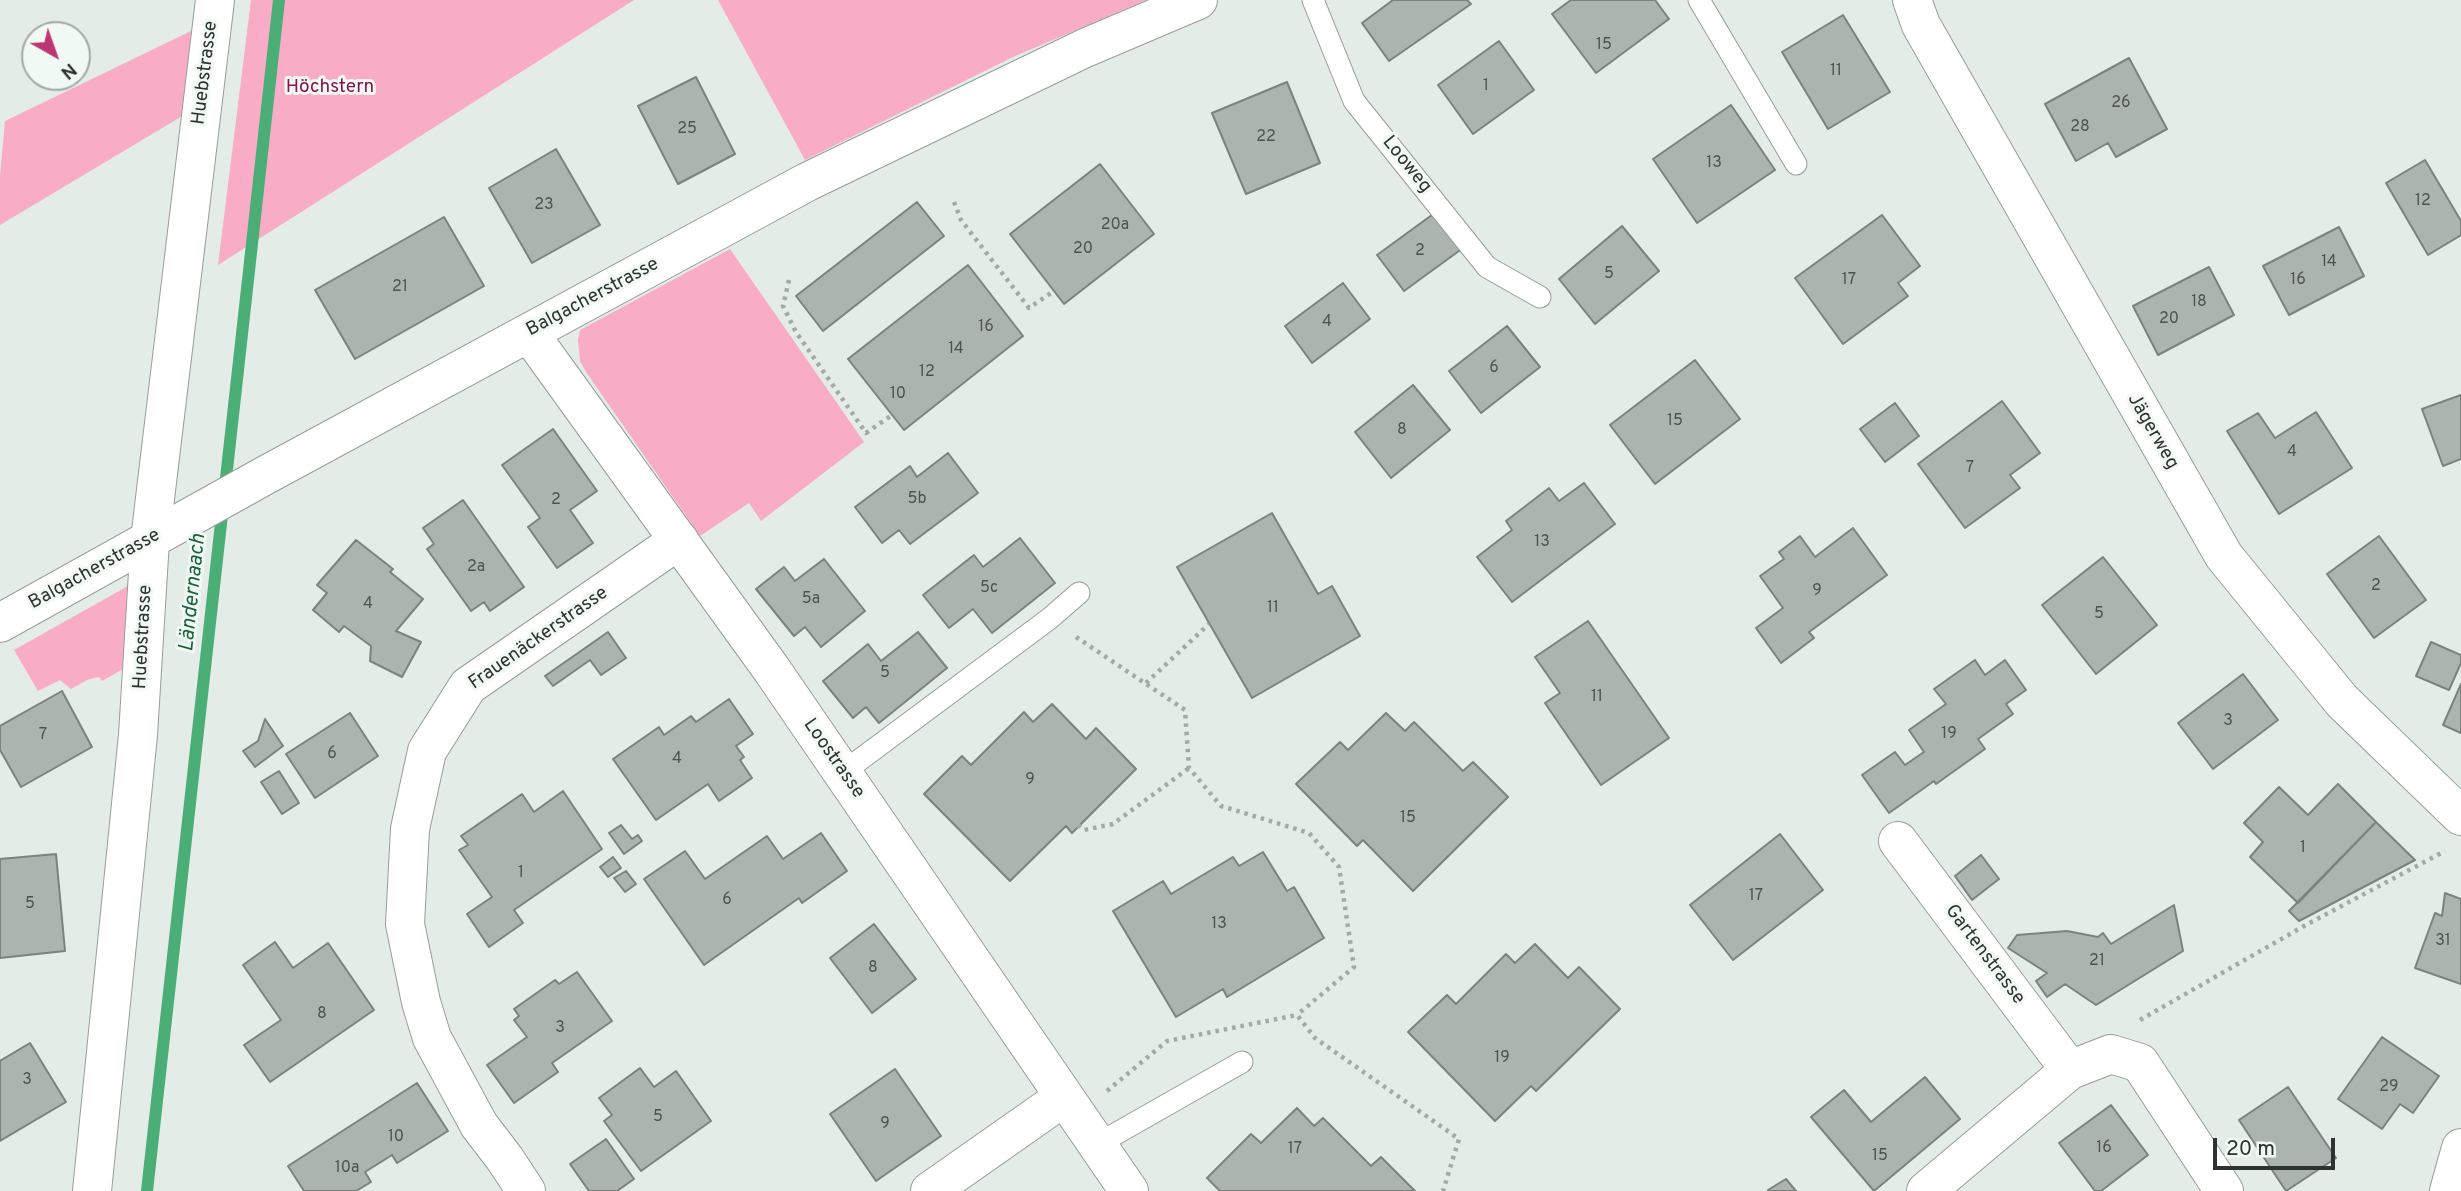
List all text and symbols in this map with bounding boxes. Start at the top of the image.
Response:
street label: Huebstrasse [188,20,224,126]
north arrow [21,21,91,91]
house number: 15 [1596,36,1612,56]
text: N [55,57,81,84]
house number: 11 [1830,62,1842,82]
park label: Höchstern [286,77,374,99]
house number: 1 [1483,77,1489,97]
house number: 26 [2111,94,2131,114]
house number: 28 [2070,118,2090,138]
house number: 25 [677,120,697,140]
house number: 22 [1256,128,1276,148]
street label: Looweg [1376,132,1436,198]
house number: 13 [1706,154,1722,174]
house number: 12 [2415,192,2431,212]
house number: 23 [534,196,554,216]
house number: 20a [1101,216,1129,236]
house number: 20 [1073,240,1093,260]
house number: 2 [1415,242,1425,262]
street label: Balgacherstrasse [523,253,663,343]
house number: 14 [2321,253,2337,273]
house number: 5 [1604,265,1614,285]
house number: 17 [1842,271,1856,291]
house number: 16 [2290,271,2306,291]
house number: 21 [392,278,408,298]
house number: 18 [2191,293,2207,313]
house number: 20 [2159,310,2179,330]
house number: 4 [1322,313,1332,333]
house number: 16 [978,318,994,338]
house number: 14 [948,340,964,360]
house number: 6 [1489,359,1499,379]
house number: 12 [919,363,935,383]
house number: 10 [890,385,906,405]
street label: Jägerweg [2121,390,2183,474]
house number: 15 [1667,412,1683,432]
house number: 8 [1397,421,1407,441]
house number: 4 [2287,443,2297,463]
house number: 7 [1966,459,1974,479]
house number: 5b [908,490,926,510]
house number: 2 [551,491,561,511]
street label: Balgacherstrasse [25,524,165,616]
water label: Ländernaach [175,533,213,653]
house number: 13 [1534,533,1550,553]
house number: 2a [467,558,485,578]
house number: 2 [2371,577,2381,597]
house number: 5c [980,579,998,599]
street label: Frauenäckerstrasse [465,582,613,696]
house number: 9 [1812,582,1822,602]
street label: Huebstrasse [130,584,158,690]
house number: 5a [802,590,820,610]
house number: 4 [363,595,373,615]
house number: 11 [1267,599,1279,619]
house number: 5 [2094,605,2104,625]
house number: 5 [880,664,890,684]
house number: 11 [1591,688,1603,708]
house number: 3 [2223,712,2233,732]
street label: Loostrasse [797,715,869,803]
house number: 19 [1941,725,1957,745]
house number: 7 [39,726,47,746]
house number: 6 [327,745,337,765]
house number: 4 [672,750,682,770]
house number: 9 [1025,771,1035,791]
house number: 15 [1400,809,1416,829]
house number: 1 [2300,839,2306,859]
house number: 1 [518,864,524,884]
house number: 17 [1749,887,1763,907]
house number: 6 [722,891,732,911]
house number: 5 [25,895,35,915]
street label: Gartenstrasse [1939,901,2029,1009]
house number: 13 [1211,915,1227,935]
house number: 31 [2435,932,2451,952]
house number: 21 [2089,952,2105,972]
house number: 8 [868,959,878,979]
house number: 8 [317,1005,327,1025]
house number: 3 [555,1019,565,1039]
house number: 19 [1494,1049,1510,1069]
house number: 3 [22,1071,32,1091]
house number: 29 [2379,1078,2399,1098]
house number: 5 [653,1108,663,1128]
house number: 9 [880,1115,890,1135]
scale bar [2216,1124,2338,1168]
house number: 10 [388,1128,404,1148]
text: 20 m [2226,1136,2275,1163]
house number: 16 [2096,1139,2112,1159]
house number: 17 [1288,1140,1302,1160]
house number: 15 [1872,1147,1888,1167]
house number: 10a [335,1159,359,1179]

